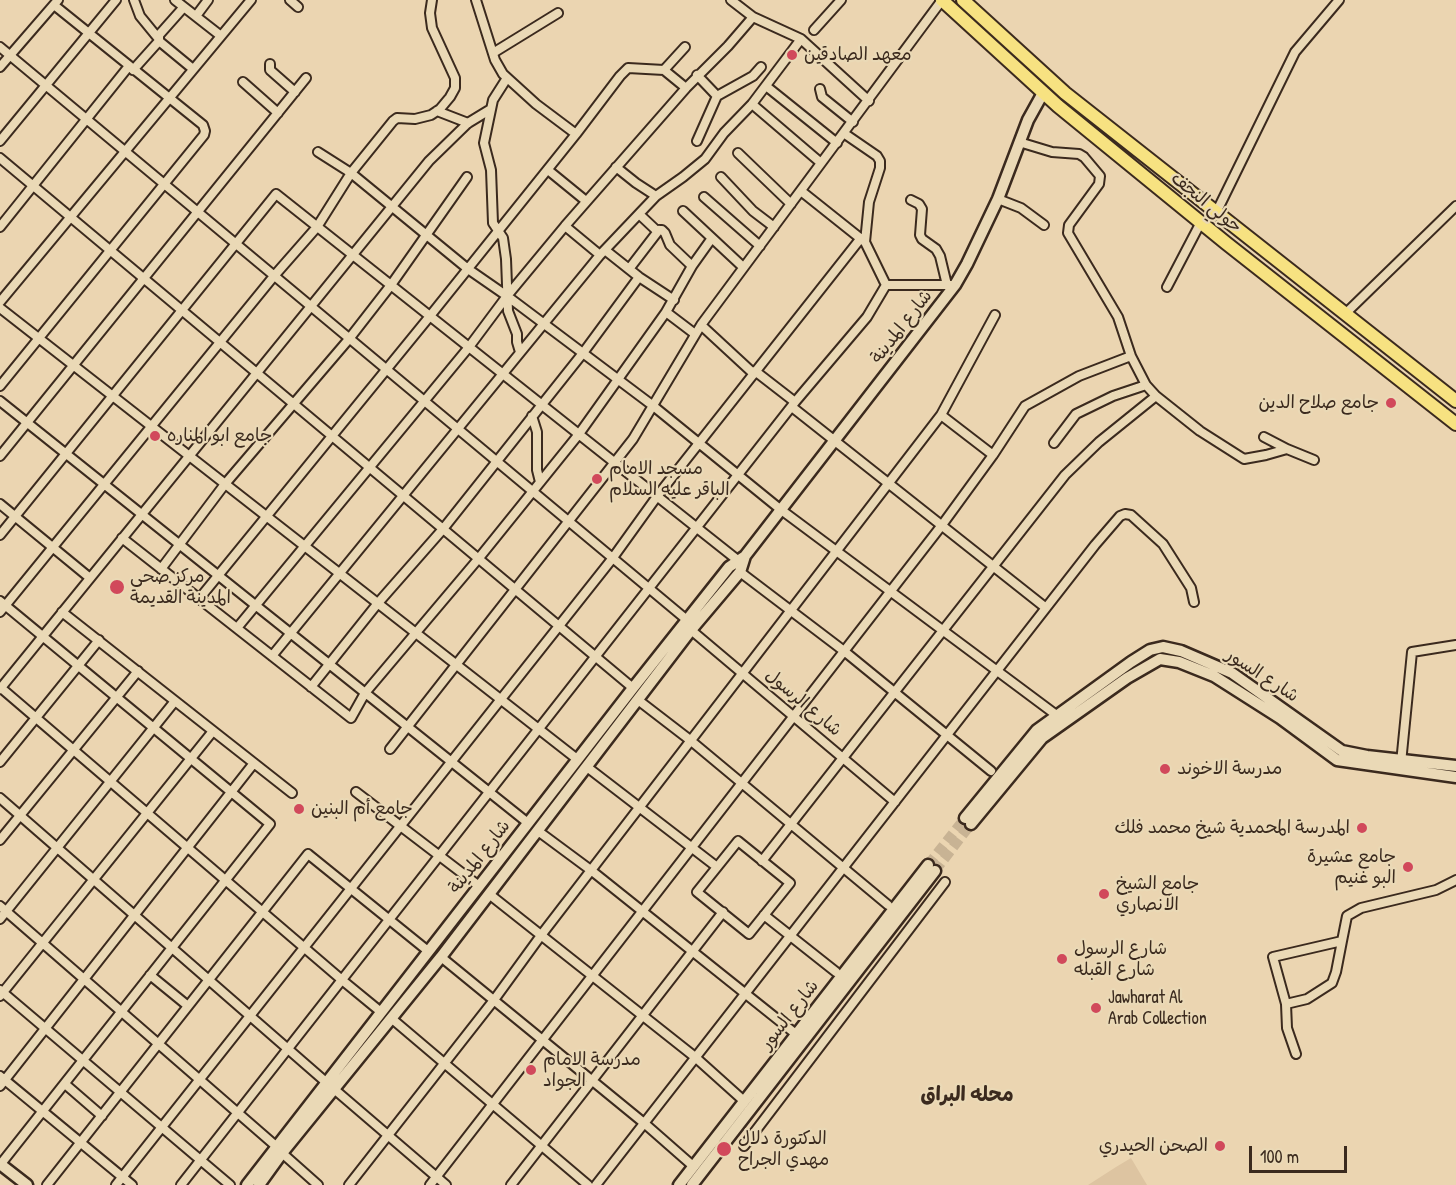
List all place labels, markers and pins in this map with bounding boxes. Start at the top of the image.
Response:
place label: معهد الصادقين [804,44,912,66]
marker: معهد الصادقين [785,48,799,62]
place label: جامع صلاح الدين [1258,392,1379,414]
marker: جامع صلاح الدين [1384,396,1398,410]
place label: جامع ابو المناره [167,425,272,447]
marker: جامع ابو المناره [148,429,162,443]
place label: مسجد الامام الباقر عليه السلام [609,458,730,500]
marker: مسجد الامام الباقر عليه السلام [590,472,604,486]
place label: مركز صحي المدينة القديمة [130,566,231,608]
marker: مركز صحي المدينة القديمة [108,578,126,596]
place label: مدرسة الاخوند [1177,758,1282,780]
marker: مدرسة الاخوند [1158,762,1172,776]
place label: جامع أم البنين [311,798,413,820]
marker: جامع أم البنين [292,802,306,816]
place label: المدرسة المحمدية شيخ محمد فلك [1114,817,1350,839]
marker: المدرسة المحمدية شيخ محمد فلك [1355,821,1369,835]
place label: جامع عشيرة البو غنيم [1307,846,1396,888]
marker: جامع عشيرة البو غنيم [1401,860,1415,874]
place label: جامع الشيخ الانصاري [1116,873,1199,916]
marker: جامع الشيخ الانصاري [1097,887,1111,901]
place label: شارع الرسول شارع القبله [1074,938,1167,980]
marker: شارع الرسول شارع القبله [1055,952,1069,966]
place label: Jawharat Al Arab Collection [1108,987,1207,1030]
marker: Jawharat Al Arab Collection [1089,1001,1103,1015]
place label: مدرسة الامام الجواد [543,1049,641,1092]
marker: مدرسة الامام الجواد [524,1063,538,1077]
place label: الدكتورة دلال مهدي الجراح [738,1128,829,1170]
place label: الصحن الحيدري [1099,1135,1208,1157]
marker: الصحن الحيدري [1213,1139,1227,1153]
marker: الدكتورة دلال مهدي الجراح [715,1140,733,1158]

